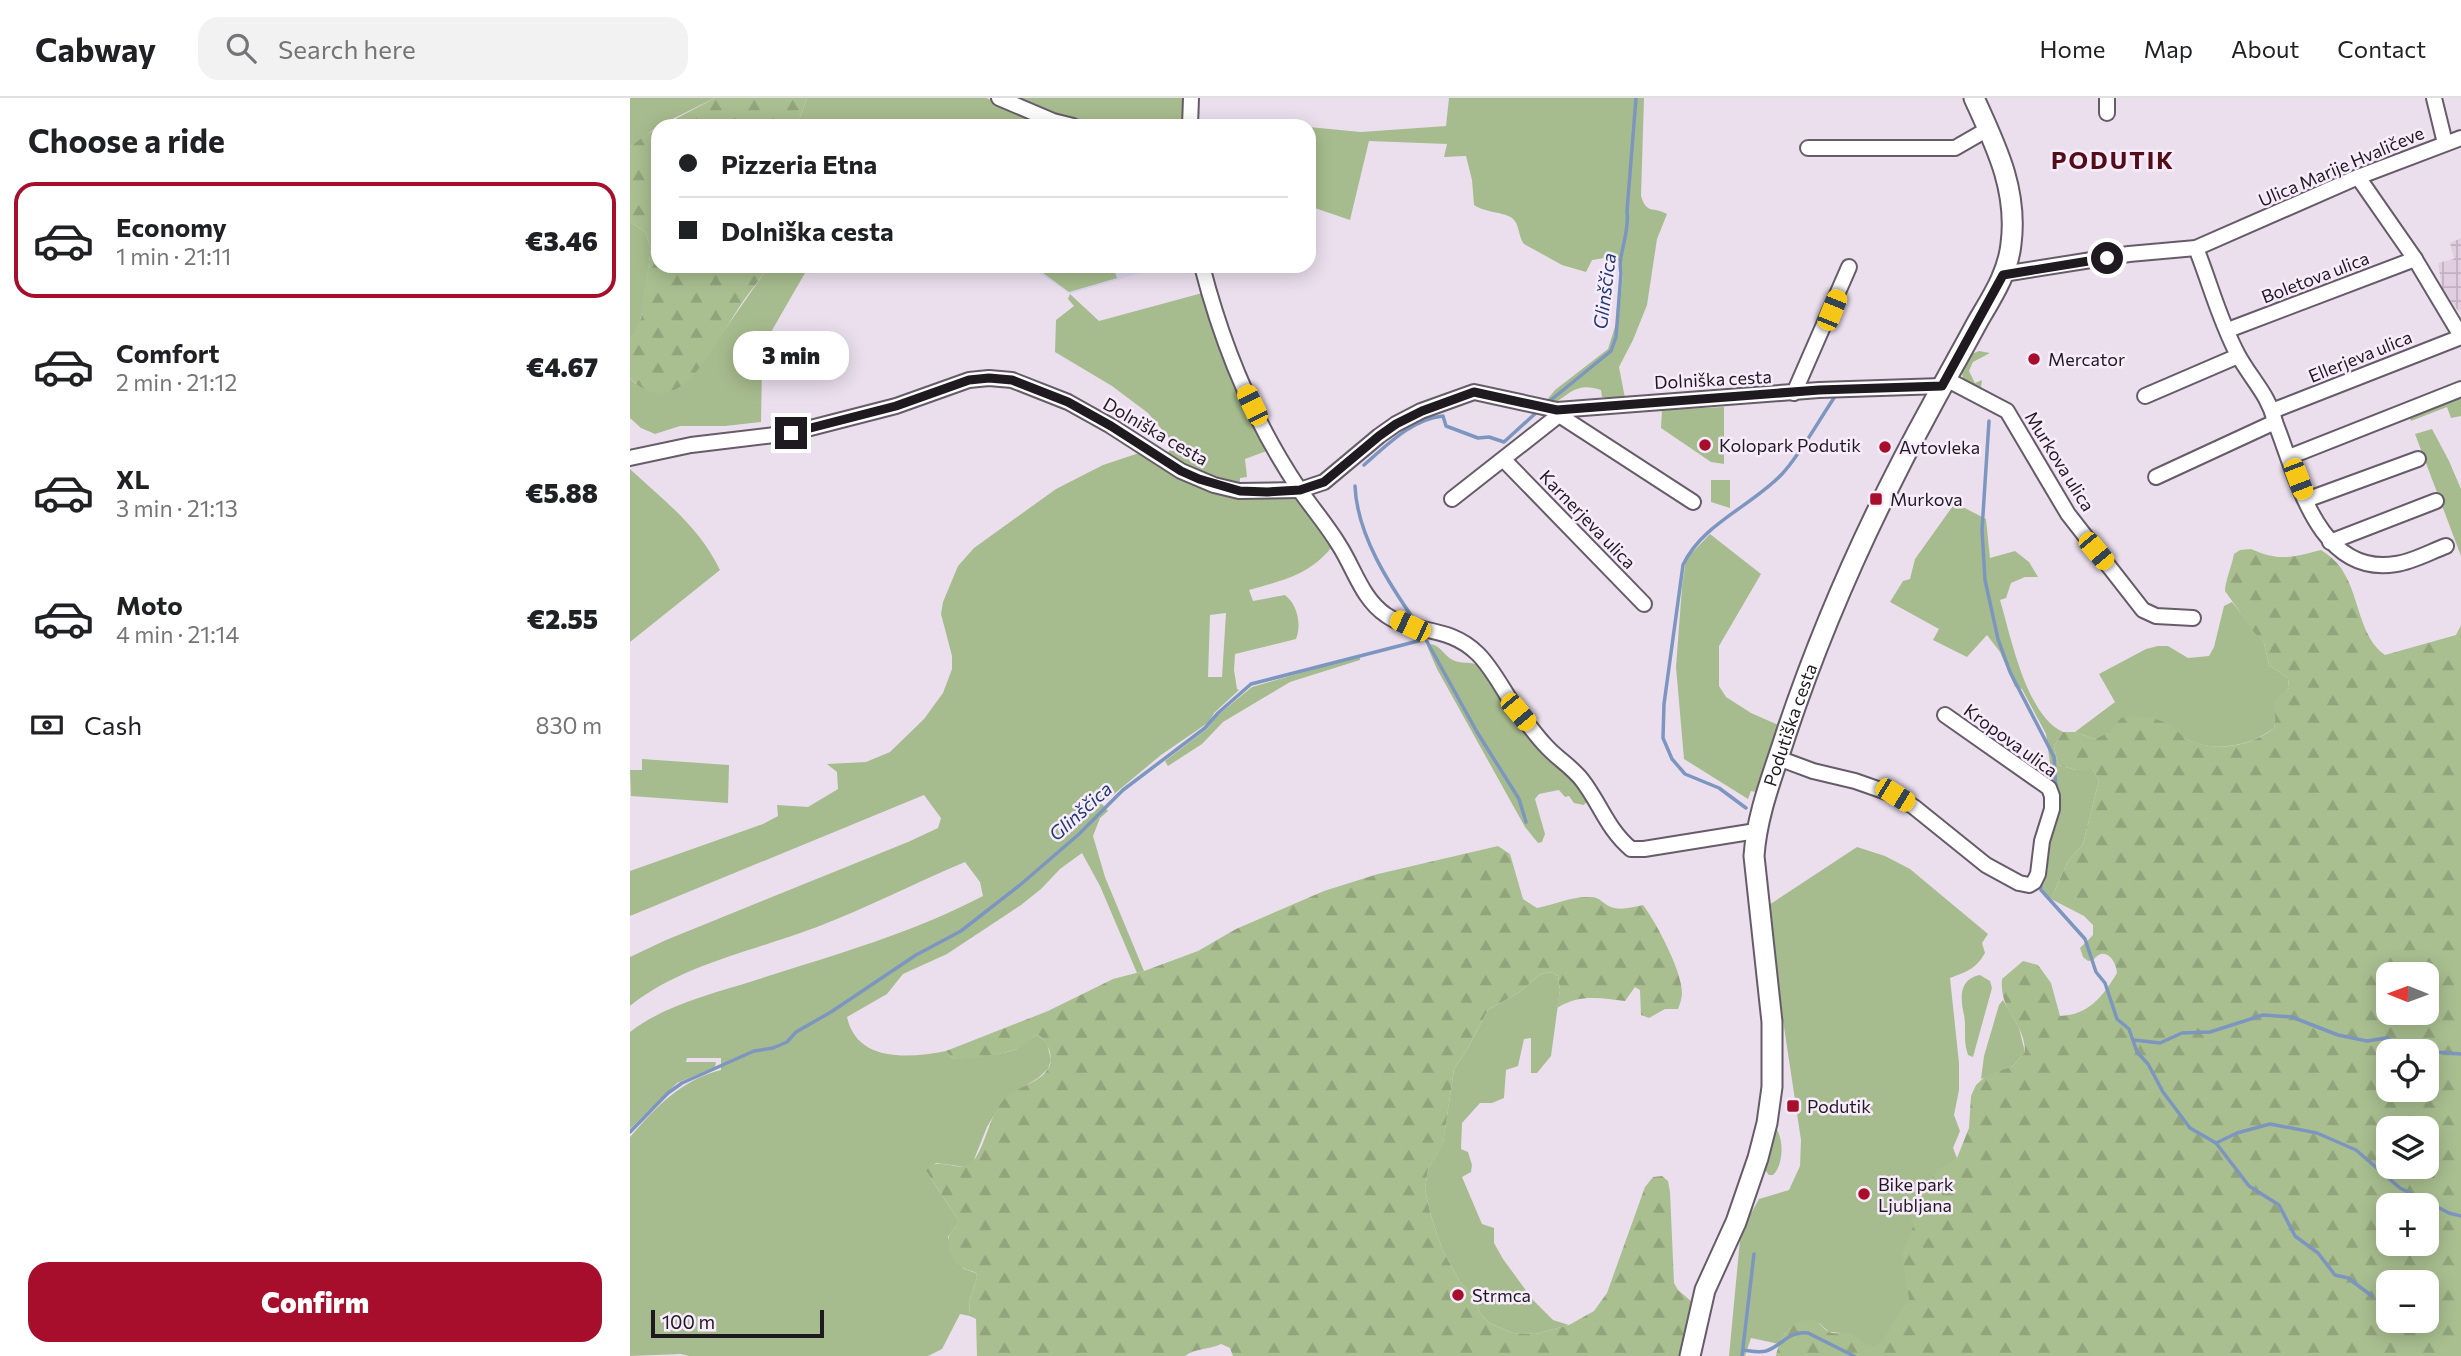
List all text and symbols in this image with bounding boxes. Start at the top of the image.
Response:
search box [198,17,688,80]
text: Cabway [35,28,156,69]
icon: search [222,29,260,67]
text: Search here [278,33,416,64]
text: Home [2040,34,2106,63]
text: Map [2144,34,2193,63]
text: About [2231,34,2299,63]
text: Contact [2337,34,2426,63]
text: Choose a ride [28,120,225,160]
street label: Ulica Marije Hvaličeve [2255,121,2427,211]
district label: PODUTIK [2051,145,2175,174]
text: Pizzeria Etna [721,148,877,179]
icon: car [32,209,95,272]
text: Economy [116,211,227,242]
text: Dolniška cesta [721,215,894,246]
text: €3.46 [525,225,598,256]
text: 1 min · 21:11 [116,242,231,270]
route start [2091,242,2123,274]
street label: Boletova ulica [2258,246,2372,308]
water label: Glinščica [1588,251,1620,331]
car [1815,287,1850,333]
street label: Ellerjeva ulica [2305,325,2415,387]
callout: 3 min [733,331,849,380]
icon: car [32,335,95,398]
text: Comfort [116,337,219,368]
text: 3 min [762,341,820,369]
place label: Mercator [2048,348,2125,370]
text: €4.67 [526,351,598,382]
marker: Mercator [2026,351,2042,367]
street label: Dolniška cesta [1654,365,1772,393]
text: 2 min · 21:12 [116,368,237,396]
car [1234,382,1271,428]
street label: Dolniška cesta [1100,392,1212,470]
street label: Murkova ulica [2021,407,2099,515]
route end [775,417,807,449]
place label: Kolopark Podutik [1719,434,1861,456]
place label: Avtovleka [1899,436,1980,458]
marker: Kolopark Podutik [1697,437,1713,453]
marker: Avtovleka [1877,439,1893,455]
car [2281,456,2316,502]
icon: car [32,461,95,524]
text: XL [116,463,150,494]
street label: Karnerjeva ulica [1535,465,1641,573]
text: €5.88 [525,477,598,508]
place label: Murkova [1890,488,1963,510]
marker: Murkova [1868,491,1884,507]
text: 3 min · 21:13 [116,494,238,522]
car [2075,528,2118,574]
icon: car [32,587,95,650]
text: Moto [116,589,183,620]
text: €2.55 [527,603,598,634]
car [1387,608,1434,644]
text: 4 min · 21:14 [116,620,239,648]
street label: Podutiška cesta [1758,660,1821,789]
car [1497,689,1540,735]
street label: Kropova ulica [1960,699,2062,781]
icon: cash [28,706,66,744]
text: Cash [84,709,142,740]
text: 830 m [536,711,602,739]
car [1872,775,1919,815]
water label: Glinščica [1044,777,1116,845]
north arrow [2376,962,2440,1026]
map controls [2376,962,2439,1333]
button: locate [2376,1039,2439,1102]
place label: Podutik [1807,1095,1871,1117]
marker: Podutik [1785,1098,1801,1114]
button: layers [2376,1116,2439,1179]
place label: Bike park Ljubljana [1878,1173,1954,1216]
marker: Bike park Ljubljana [1856,1186,1872,1202]
button: + [2376,1193,2439,1256]
button: Confirm [28,1262,602,1342]
button: − [2376,1270,2439,1333]
place label: Strmca [1472,1284,1531,1306]
marker: Strmca [1450,1287,1466,1303]
scale bar [651,1307,824,1339]
text: 100 m [662,1310,715,1333]

